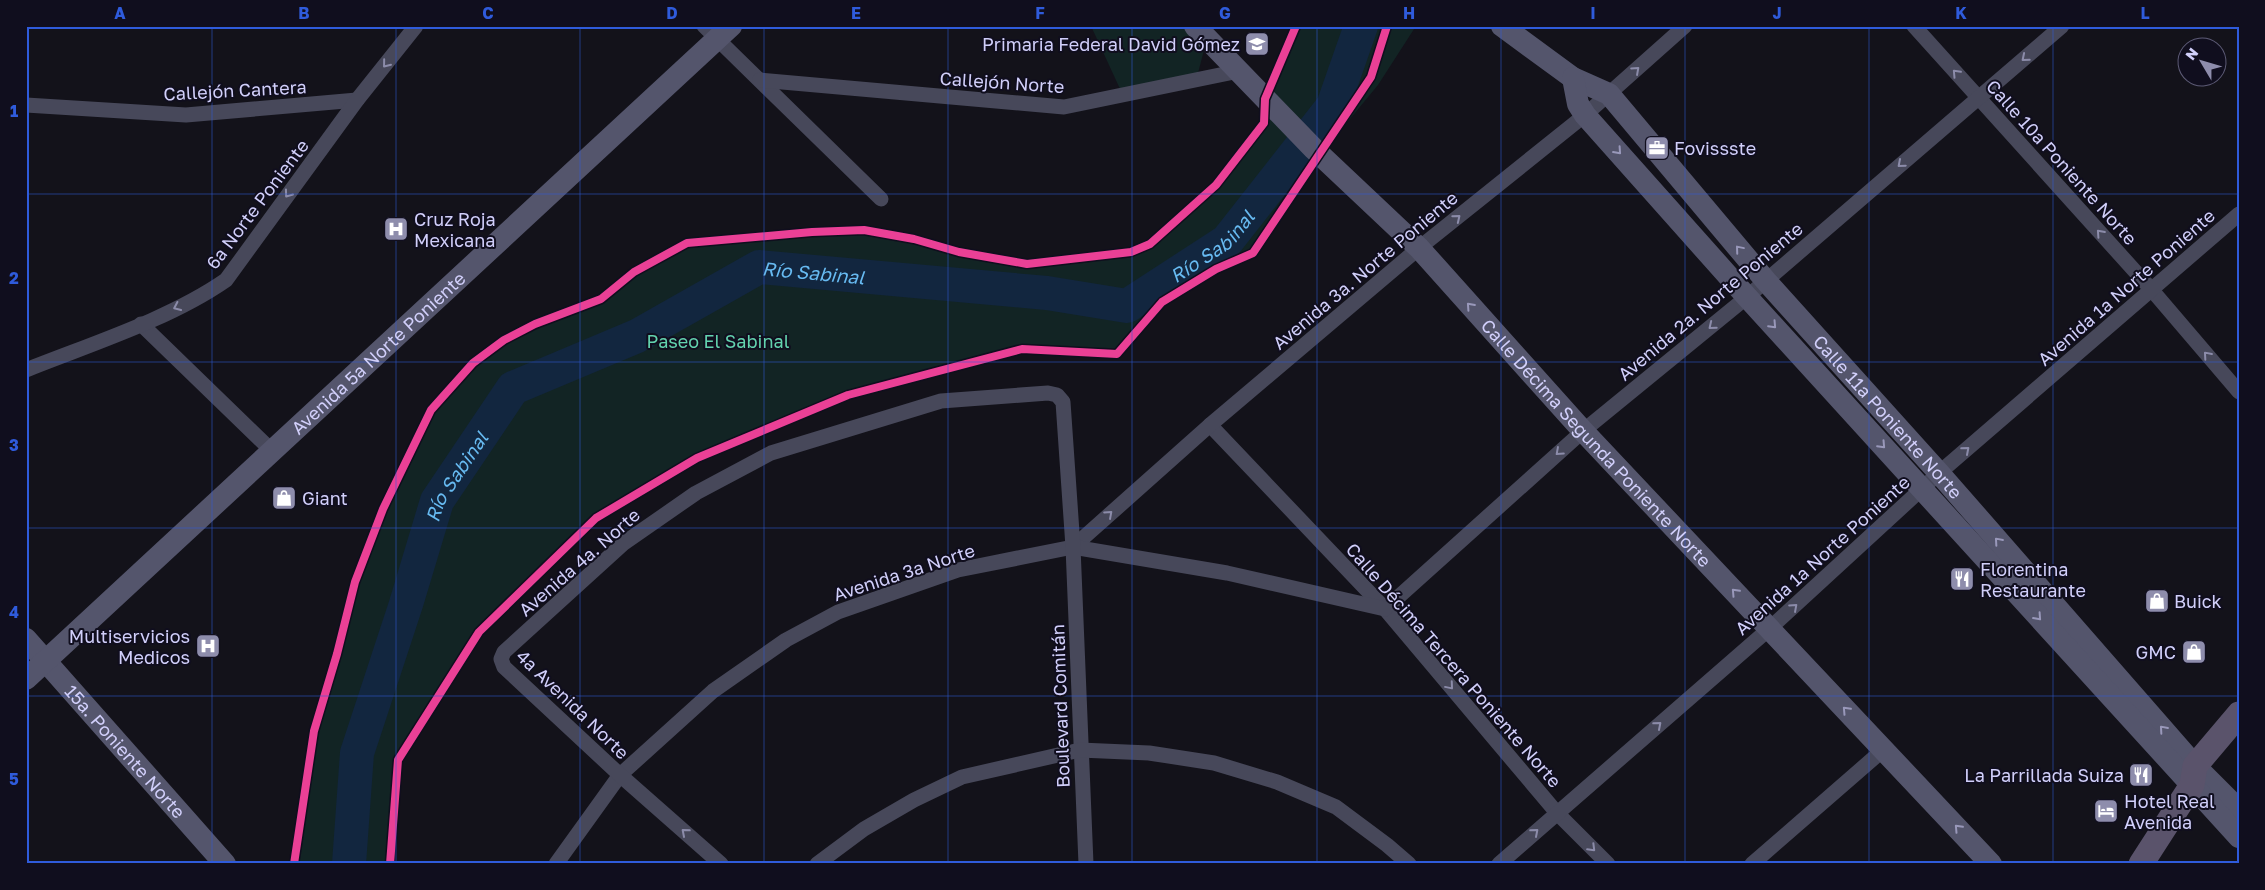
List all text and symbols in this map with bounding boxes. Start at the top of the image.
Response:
text: A [114,3,126,23]
text: B [298,3,310,23]
text: C [482,3,494,23]
text: D [666,3,678,23]
text: E [851,3,861,23]
text: F [1035,3,1045,23]
text: G [1219,3,1231,23]
text: H [1403,3,1415,23]
text: I [1590,3,1596,23]
text: J [1772,3,1782,23]
text: K [1955,3,1967,23]
text: L [2140,3,2150,23]
school or university icon: Primaria Federal David Gómez [1244,31,1270,57]
place label: Primaria Federal David Gómez [982,33,1240,55]
north arrow [2178,38,2228,88]
text: N [2181,44,2201,63]
one-way arrow [2021,52,2030,61]
one-way arrow [383,58,391,67]
one-way arrow [1631,66,1640,75]
street label: Callejón Norte [939,67,1065,97]
one-way arrow [1953,69,1962,78]
street label: Callejón Cantera [163,75,307,105]
street label: Calle 10a Poniente Norte [1982,75,2142,249]
text: 1 [10,101,18,121]
street label: 6a Norte Poniente [201,135,313,273]
office icon: Fovissste [1644,135,1670,161]
place label: Fovissste [1674,137,1756,159]
one-way arrow [1612,146,1621,155]
one-way arrow [1898,158,1907,167]
street label: Avenida 3a. Norte Poniente [1268,186,1462,354]
one-way arrow [286,188,294,197]
street label: Avenida 1a Norte Poniente [2033,204,2219,370]
water label: Río Sabinal [1165,205,1259,287]
place label: Cruz Roja Mexicana [414,208,496,251]
one-way arrow [1451,215,1460,223]
hospital icon: Cruz Roja Mexicana [383,216,409,242]
street label: Avenida 2a. Norte Poniente [1613,217,1807,385]
one-way arrow [2097,229,2106,238]
one-way arrow [1736,246,1745,255]
water label: Río Sabinal [761,256,866,288]
street label: Avenida 5a Norte Poniente [287,267,470,439]
text: 2 [9,268,19,288]
one-way arrow [173,301,182,312]
one-way arrow [1467,302,1476,311]
street label: Calle Décima Segunda Poniente Norte [1477,314,1716,571]
one-way arrow [1767,319,1776,328]
one-way arrow [1708,321,1717,330]
park label: Paseo El Sabinal [647,330,790,352]
street label: Calle 11a Poniente Norte [1809,330,1967,503]
one-way arrow [2204,352,2213,361]
water label: Río Sabinal [420,426,493,524]
text: 3 [9,435,19,455]
one-way arrow [1876,439,1885,448]
one-way arrow [1556,446,1565,455]
one-way arrow [1960,447,1969,456]
street label: Avenida 1a Norte Poniente [1730,471,1914,639]
shop icon: Giant [271,485,297,511]
place label: Giant [302,487,348,509]
street label: Avenida 4a. Norte [514,503,644,621]
one-way arrow [1104,511,1113,520]
street label: Calle Décima Tercera Poniente Norte [1342,538,1566,792]
one-way arrow [1996,538,2004,547]
street label: Avenida 3a Norte [830,539,978,605]
place label: Florentina Restaurante [1980,558,2086,601]
restaurant icon: Florentina Restaurante [1949,566,1975,592]
shop icon: Buick [2144,588,2170,614]
one-way arrow [1732,589,1741,598]
place label: Buick [2174,590,2222,612]
text: 4 [9,602,19,622]
one-way arrow [1788,604,1797,613]
one-way arrow [2032,612,2041,621]
street label: Boulevard Comitán [1046,624,1074,788]
place label: Multiservicios Medicos [69,625,190,668]
hospital icon: Multiservicios Medicos [195,633,221,659]
shop icon: GMC [2181,639,2207,665]
place label: GMC [2136,641,2176,663]
street label: 4a Avenida Norte [512,645,634,763]
street label: 15a. Poniente Norte [61,680,190,823]
one-way arrow [1445,680,1453,689]
one-way arrow [1843,707,1852,716]
one-way arrow [1653,722,1662,731]
one-way arrow [2160,726,2169,735]
restaurant icon: La Parrillada Suiza [2128,762,2154,788]
place label: La Parrillada Suiza [1964,764,2124,786]
text: 5 [9,769,19,789]
place label: Hotel Real Avenida [2124,790,2215,833]
hotel icon: Hotel Real Avenida [2093,798,2119,824]
one-way arrow [1955,825,1964,834]
one-way arrow [681,828,690,837]
one-way arrow [1530,828,1539,837]
one-way arrow [1586,842,1595,851]

